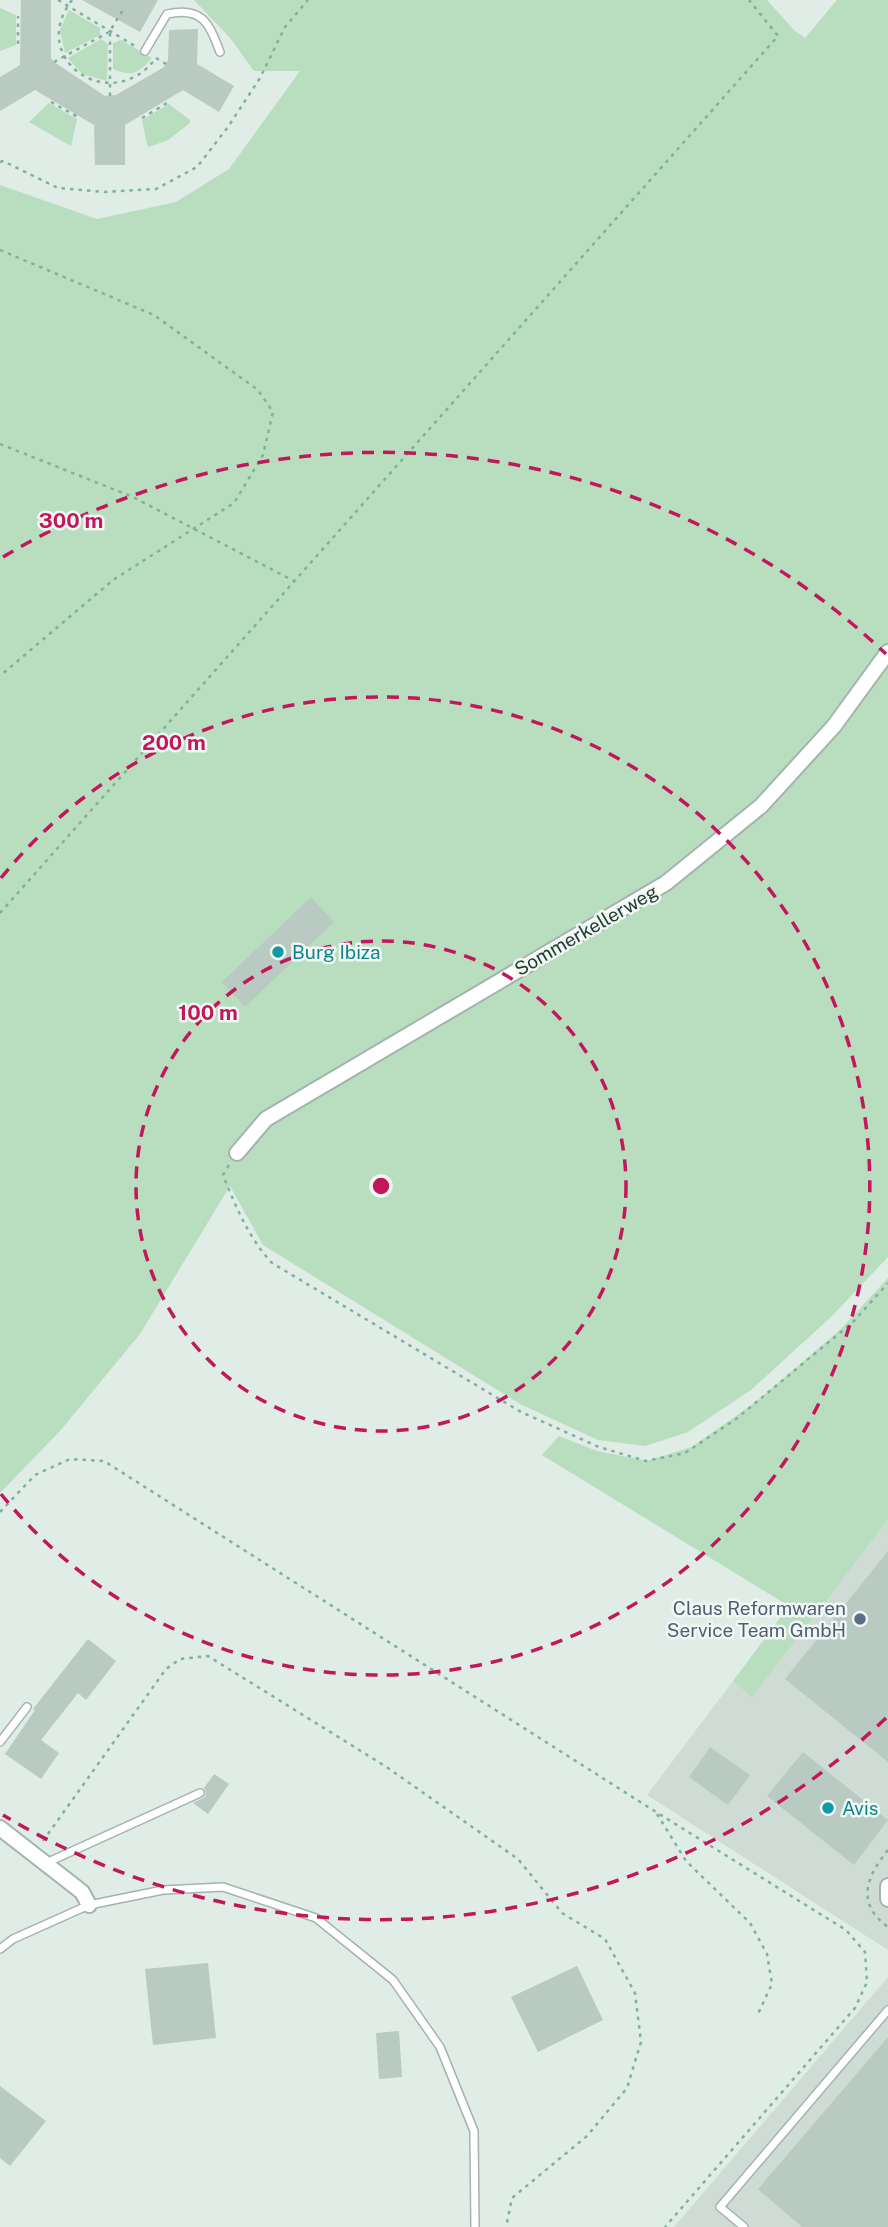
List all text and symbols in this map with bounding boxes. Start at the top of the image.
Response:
text: 300 m [39,508,103,533]
text: 200 m [142,730,206,755]
street label: Sommerkellerweg [510,880,662,980]
place label: Burg Ibiza [292,941,381,963]
marker: Burg Ibiza [270,944,286,960]
text: 100 m [178,1000,238,1025]
centre of rings [369,1174,393,1198]
place label: Claus Reformwaren Service Team GmbH [667,1597,846,1641]
marker: Claus Reformwaren Service Team GmbH [852,1611,868,1627]
place label: Avis [842,1797,878,1819]
marker: Avis [820,1800,836,1816]

